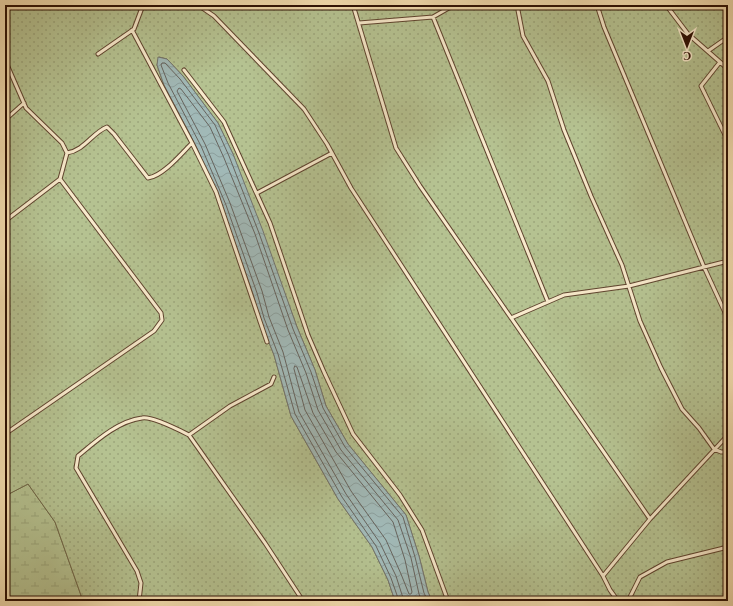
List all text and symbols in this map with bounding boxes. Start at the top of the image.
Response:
north arrow [667,26,707,66]
text: С [683,49,691,63]

